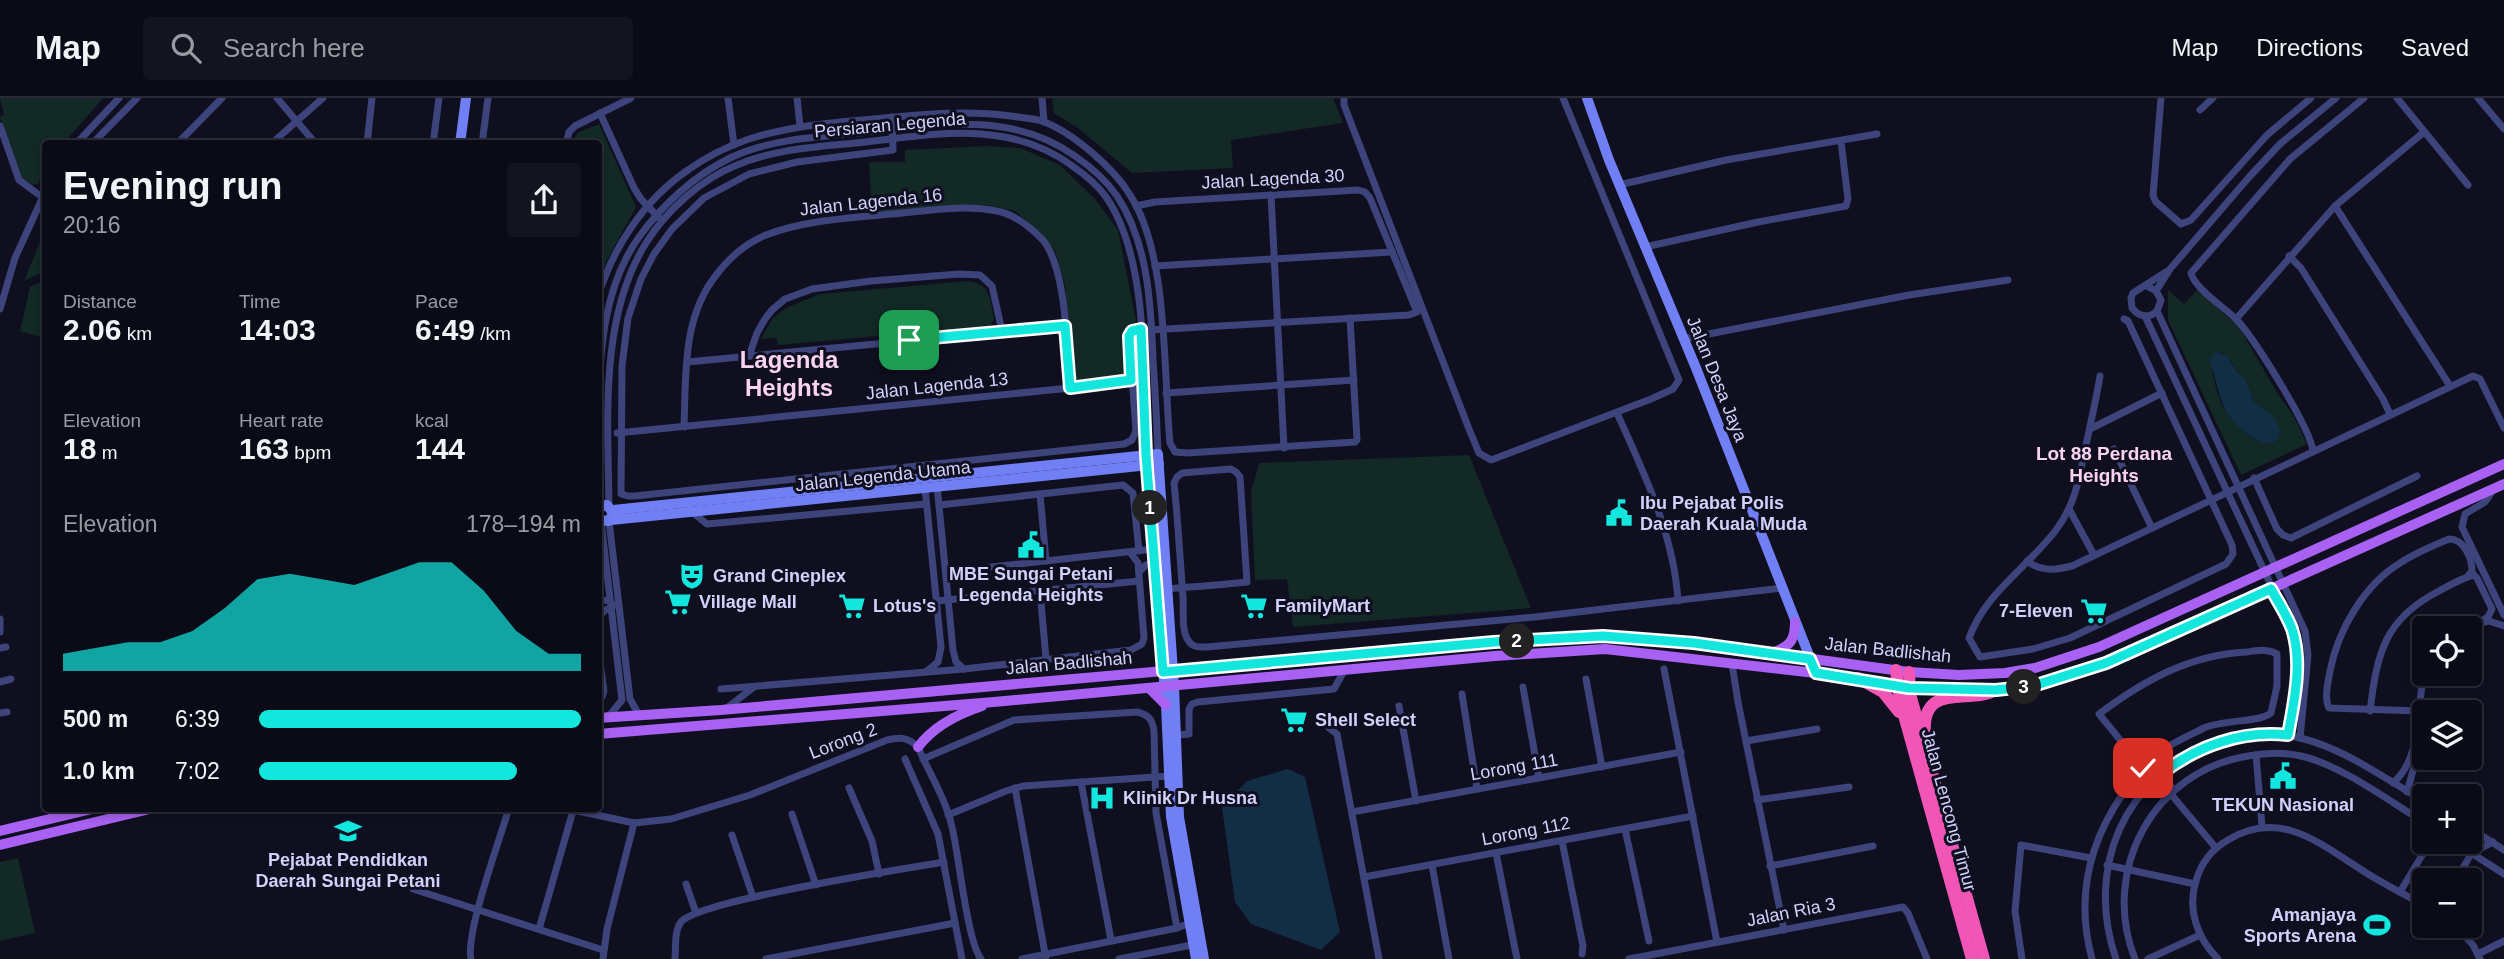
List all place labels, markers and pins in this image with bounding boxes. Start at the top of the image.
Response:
pin [879,310,939,370]
pin: 1 [1132,490,1168,526]
place label: Ibu Pejabat Polis Daerah Kuala Muda [1640,493,1808,534]
public building icon: Ibu Pejabat Polis Daerah Kuala Muda [1604,498,1634,528]
public building icon: MBE Sungai Petani Legenda Heights [1016,530,1046,560]
theatre icon: Grand Cineplex [677,561,707,591]
place label: MBE Sungai Petani Legenda Heights [949,564,1113,605]
place label: Grand Cineplex [713,566,846,586]
supermarket icon: Village Mall [663,587,693,617]
supermarket icon: Lotus's [837,591,867,621]
supermarket icon: FamilyMart [1239,591,1269,621]
place label: Village Mall [699,592,797,612]
place label: Lotus's [873,596,936,616]
place label: FamilyMart [1275,596,1370,616]
supermarket icon: 7-Eleven [2079,596,2109,626]
place label: 7-Eleven [1999,601,2073,621]
pin: 2 [1500,624,1534,658]
pin: 3 [2007,670,2042,704]
supermarket icon: Shell Select [1279,705,1309,735]
place label: Shell Select [1315,710,1416,730]
pin [2113,738,2173,798]
public building icon: TEKUN Nasional [2268,761,2298,791]
hospital icon: Klinik Dr Husna [1087,783,1117,813]
place label: Klinik Dr Husna [1123,788,1258,808]
place label: TEKUN Nasional [2212,795,2354,815]
school or university icon: Pejabat Pendidkan Daerah Sungai Petani [333,816,363,846]
place label: Pejabat Pendidkan Daerah Sungai Petani [255,850,441,891]
place label: Amanjaya Sports Arena [2244,905,2357,946]
sports icon: Amanjaya Sports Arena [2362,910,2392,940]

